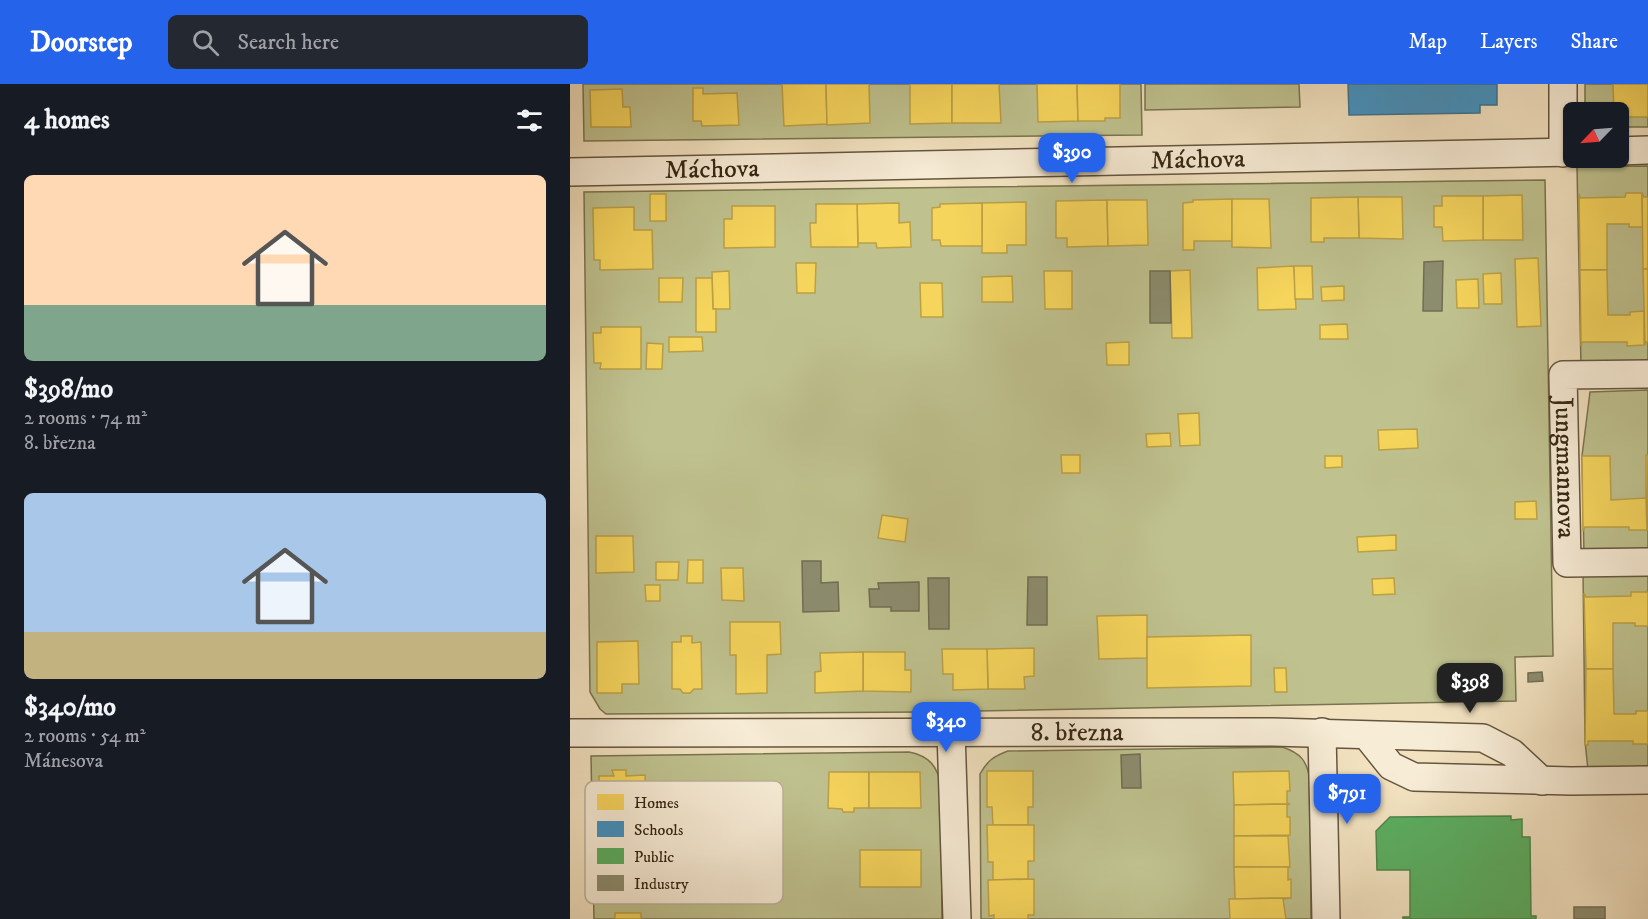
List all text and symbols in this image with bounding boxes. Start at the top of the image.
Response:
search box [168,15,588,69]
text: Doorstep [30,25,132,60]
icon: search [189,26,222,59]
text: Search here [237,29,339,56]
text: Map [1408,29,1447,55]
text: Layers [1480,29,1538,55]
text: Share [1571,29,1618,55]
north arrow [1563,102,1629,168]
map controls [1563,102,1629,168]
text: 4 homes [24,104,110,137]
icon: filters [513,104,546,137]
pin: $390 [1036,133,1108,184]
text: $390 [1052,140,1092,165]
street label: Máchova [1150,142,1246,177]
street label: Máchova [664,152,760,187]
icon: home [231,214,339,322]
text: $398/mo [24,373,113,406]
street label: Jungmannova [1547,395,1583,539]
text: 2 rooms · 74 m² [24,406,147,431]
text: 8. března [24,431,96,456]
icon: home [231,532,339,640]
pin: $398 [1434,663,1506,714]
text: $398 [1451,670,1489,695]
text: $340/mo [24,691,116,724]
pin: $340 [910,702,982,753]
text: $340 [926,709,966,734]
street label: 8. března [1030,716,1124,749]
text: 2 rooms · 54 m² [24,724,146,749]
text: Mánesova [24,749,103,774]
pin: $791 [1311,774,1383,825]
legend [585,781,783,904]
text: $791 [1328,781,1366,806]
text: Homes [634,793,679,813]
text: Schools [634,820,683,840]
text: Public [634,847,674,867]
text: Industry [634,874,689,894]

